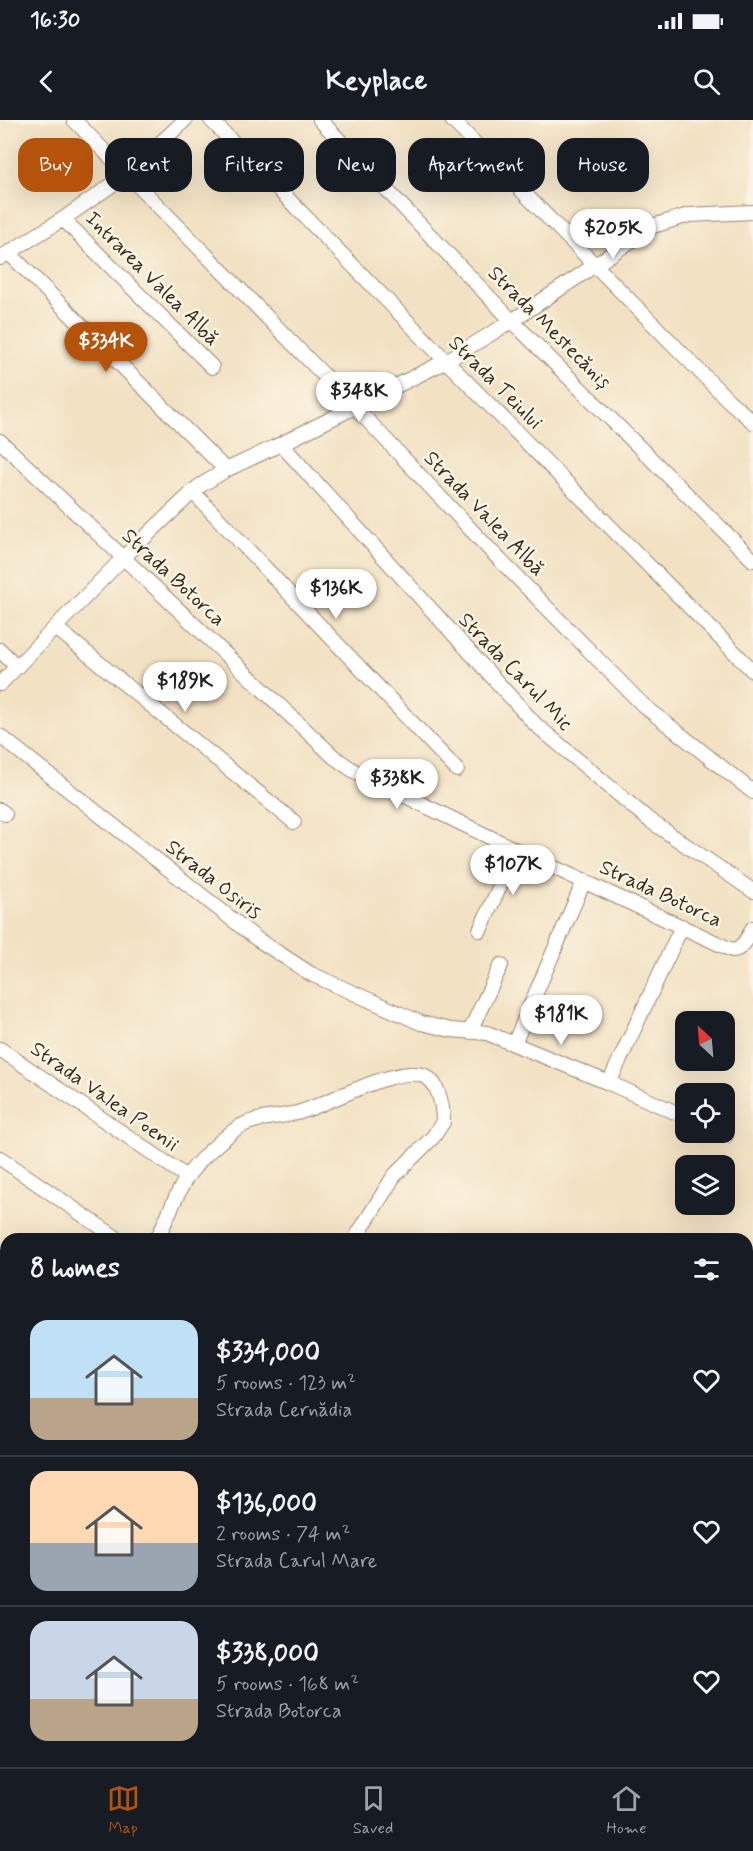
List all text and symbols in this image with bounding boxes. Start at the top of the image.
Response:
text: 16:30 [30,7,80,35]
text: Keyplace [326,64,427,99]
icon: back [30,65,63,98]
icon: search [690,65,723,98]
chip: Buy [18,138,93,192]
chip: Rent [105,138,192,192]
chip: Filters [204,138,304,192]
chip: New [316,138,396,192]
chip: Apartment [408,138,545,192]
chip: House [557,138,649,192]
street label: Intrarea Valea Albă [79,205,226,352]
pin: $205K [571,209,655,260]
text: $205K [584,215,642,242]
street label: Strada Mestecăniș [481,260,617,396]
pin: $334K [64,322,148,373]
text: $334K [78,328,134,355]
street label: Strada Teiului [442,330,549,436]
pin: $348K [317,372,401,423]
text: $348K [330,378,388,405]
street label: Strada Valea Albă [417,445,551,582]
street label: Strada Botorca [115,522,231,633]
pin: $136K [294,569,378,620]
text: $136K [310,575,362,602]
street label: Strada Carul Mic [452,607,579,737]
pin: $189K [143,662,227,713]
text: $189K [157,668,213,695]
pin: $338K [355,759,439,810]
text: $338K [370,765,424,792]
street label: Strada Osiris [159,833,267,926]
pin: $107K [471,845,555,896]
text: $107K [484,851,542,878]
street label: Strada Botorca [595,853,726,935]
pin: $181K [519,995,603,1046]
text: $181K [534,1001,588,1028]
north arrow [675,1011,735,1071]
map controls [675,1011,735,1215]
street label: Strada Valea Poenii [25,1035,184,1159]
button: locate [675,1083,735,1143]
button: layers [675,1155,735,1215]
text: 8 homes [30,1252,120,1286]
icon: filters [690,1253,723,1286]
text: $334,000 [216,1336,320,1370]
icon: home [78,1344,150,1416]
icon: heart [690,1364,723,1397]
text: 5 rooms · 123 m² [216,1370,356,1397]
text: Strada Cernădia [216,1397,352,1424]
text: $136,000 [216,1487,317,1521]
icon: home [78,1495,150,1567]
icon: heart [690,1515,723,1548]
text: 2 rooms · 74 m² [216,1521,350,1548]
text: Strada Carul Mare [216,1548,377,1575]
text: $338,000 [216,1637,319,1671]
icon: home [78,1645,150,1717]
icon: heart [690,1665,723,1698]
text: 5 rooms · 168 m² [216,1671,359,1698]
text: Strada Botorca [216,1698,342,1725]
tab: Map [107,1782,140,1839]
tab: Saved [353,1782,393,1839]
tab: Home [607,1782,646,1839]

